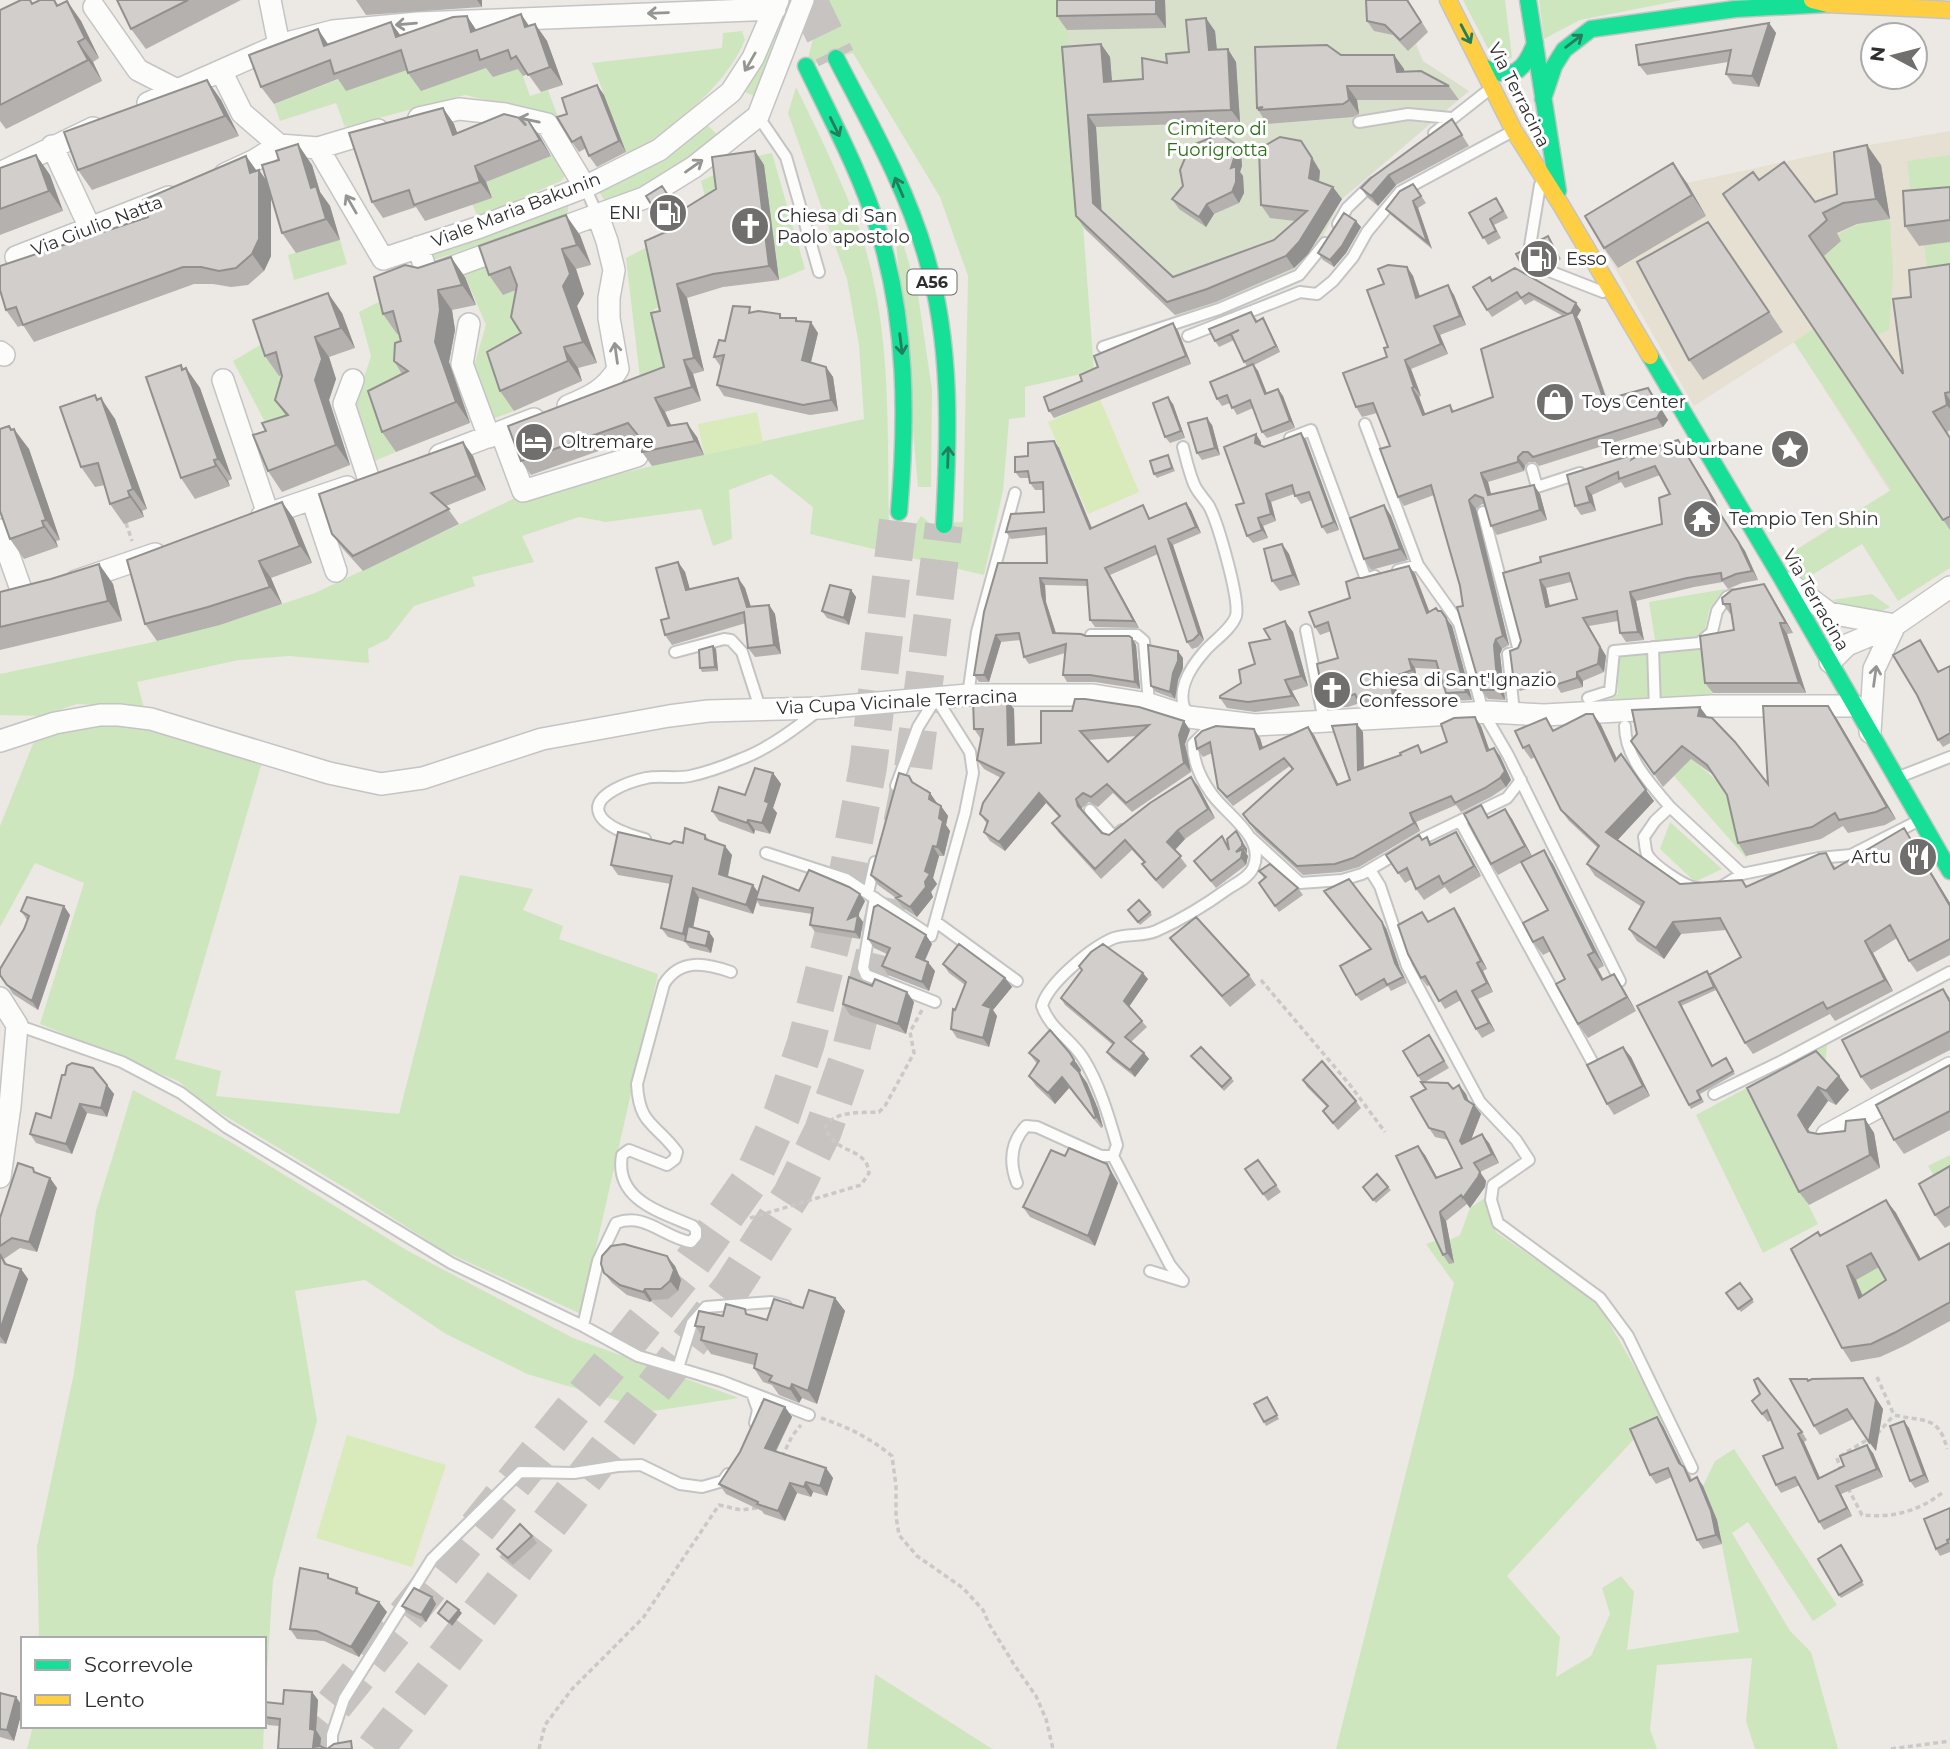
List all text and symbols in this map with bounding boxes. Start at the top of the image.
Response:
one-way arrow [646,6,669,19]
one-way arrow [395,18,418,31]
north arrow [1859,21,1929,91]
one-way arrow [1459,23,1473,43]
one-way arrow [1564,33,1582,48]
street label: Via Terracina [1483,39,1555,151]
text: N [1865,45,1890,63]
one-way arrow [743,51,757,71]
one-way arrow [518,112,541,126]
one-way arrow [829,116,843,137]
park label: Cimitero di Fuorigrotta [1166,118,1268,161]
one-way arrow [684,159,703,173]
street label: Viale Maria Bakunin [428,168,604,252]
one-way arrow [892,177,905,199]
street label: Via Giulio Natta [28,191,166,261]
fuel station icon: ENI [647,192,689,234]
one-way arrow [343,194,357,214]
place label: ENI [609,202,641,224]
church icon: Chiesa di San Paolo apostolo [729,205,771,247]
place label: Chiesa di San Paolo apostolo [777,205,910,248]
fuel station icon: Esso [1518,238,1560,280]
place label: Esso [1566,248,1607,270]
road number: A56 [908,270,956,294]
one-way arrow [894,332,907,354]
one-way arrow [609,342,622,365]
shop icon: Toys Center [1534,381,1576,423]
place label: Toys Center [1582,391,1686,413]
hotel icon: Oltremare [513,421,555,463]
place icon: Terme Suburbane [1769,428,1811,470]
place label: Oltremare [561,431,654,453]
place label: Terme Suburbane [1601,438,1763,460]
one-way arrow [941,446,955,469]
temple icon: Tempio Ten Shin [1681,498,1723,540]
place label: Tempio Ten Shin [1729,508,1879,530]
street label: Via Terracina [1778,545,1854,655]
one-way arrow [1868,665,1881,688]
church icon: Chiesa di Sant'Ignazio Confessore [1311,669,1353,711]
place label: Chiesa di Sant'Ignazio Confessore [1359,669,1556,712]
street label: Via Cupa Vicinale Terracina [776,685,1018,719]
restaurant icon: Artu [1897,836,1939,878]
place label: Artu [1851,846,1891,868]
legend [21,1637,266,1728]
text: Scorrevole [84,1652,193,1677]
text: Lento [84,1687,144,1712]

